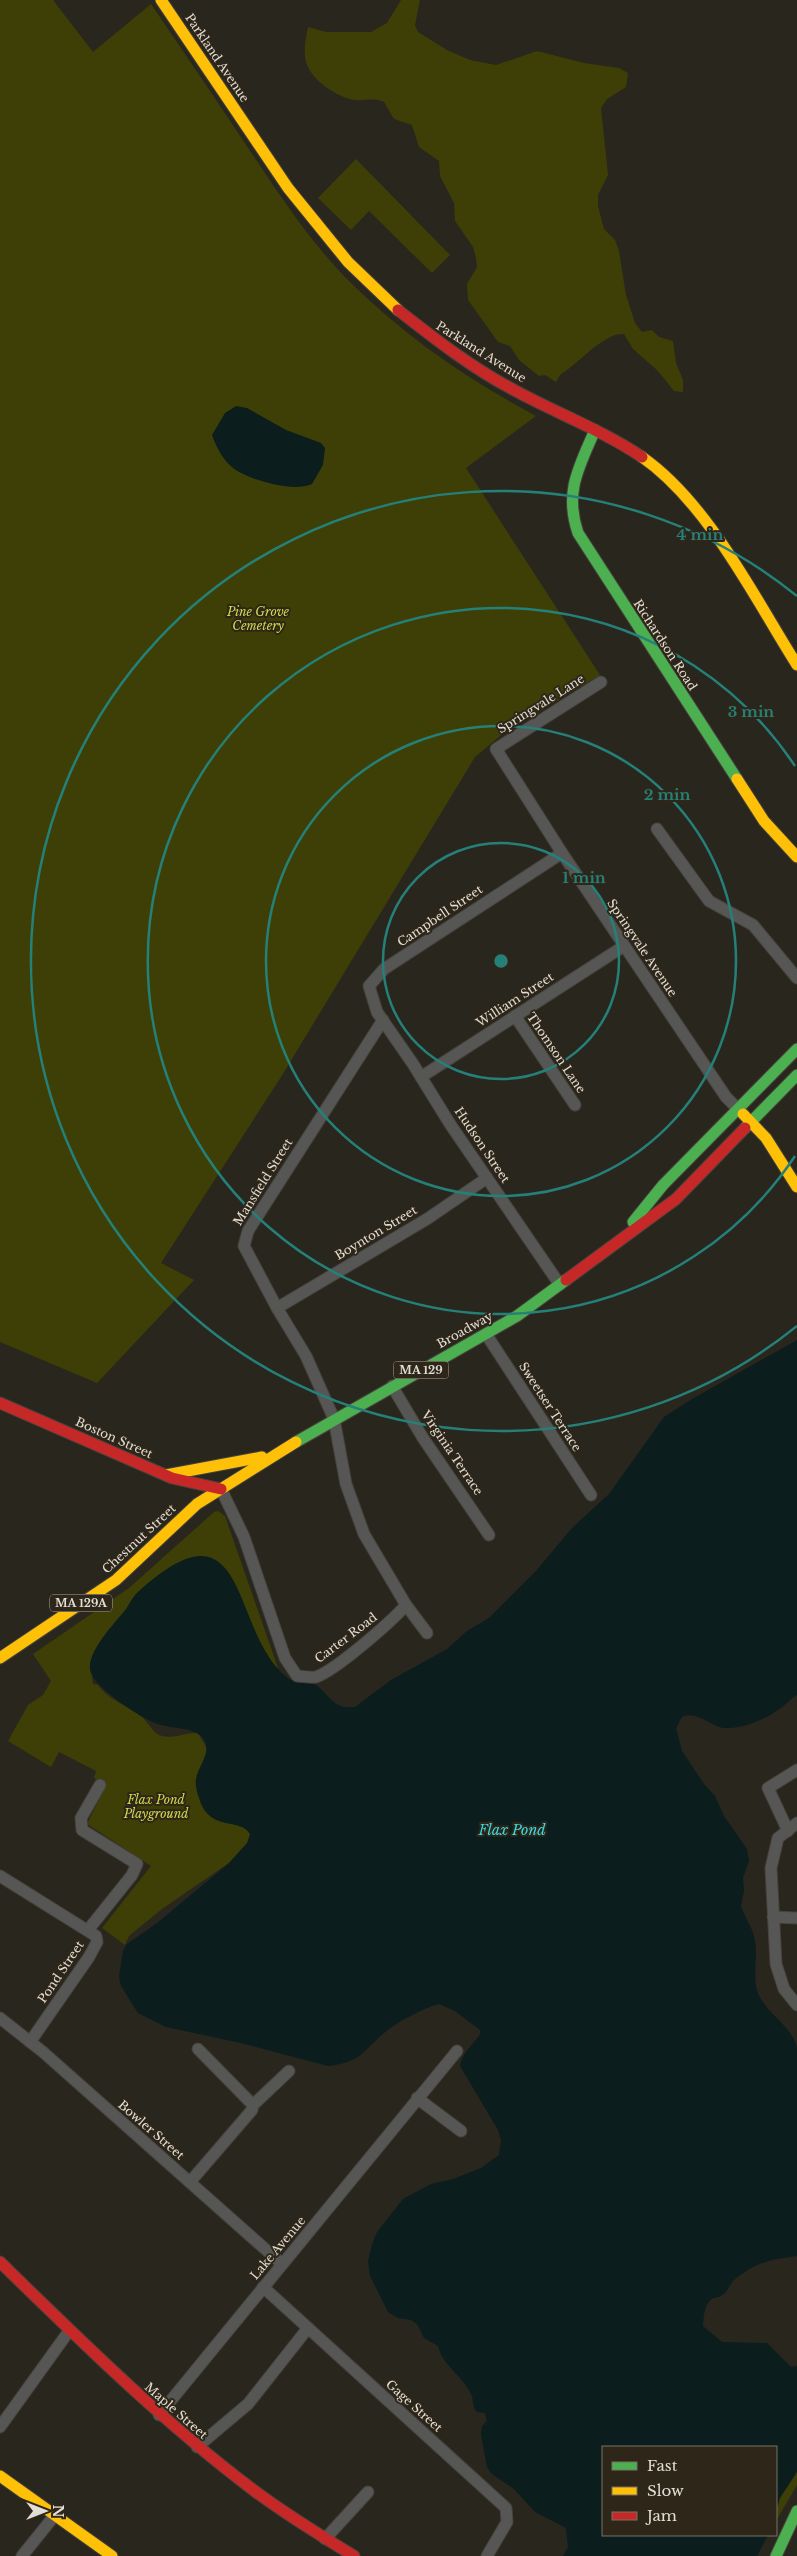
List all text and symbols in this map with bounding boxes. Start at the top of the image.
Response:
street label: Parkland Avenue [182,11,253,105]
street label: Parkland Avenue [433,318,529,385]
text: 4 min [677,525,724,544]
street label: Richardson Road [630,596,700,693]
park label: Pine Grove Cemetery [226,604,290,633]
street label: Springvale Lane [494,671,587,736]
text: 3 min [728,702,774,721]
text: 2 min [644,785,690,804]
text: 1 min [562,868,606,887]
street label: Campbell Street [394,881,485,950]
street label: Springvale Avenue [604,896,681,999]
centre of rings [492,952,510,970]
street label: William Street [472,969,557,1031]
street label: Thomson Lane [524,1009,589,1096]
street label: Hudson Street [452,1104,514,1186]
street label: Mansfield Street [230,1135,296,1228]
street label: Boynton Street [332,1202,420,1263]
street label: Broadway [434,1308,496,1351]
street label: Sweetser Terrace [516,1359,585,1454]
road number: MA 129 [394,1362,448,1378]
street label: Virginia Terrace [418,1407,486,1498]
street label: Boston Street [73,1414,155,1461]
street label: Chestnut Street [99,1500,179,1577]
road number: MA 129A [50,1595,112,1612]
street label: Carter Road [312,1609,380,1666]
park label: Flax Pond Playground [123,1792,189,1821]
water label: Flax Pond [477,1821,546,1839]
street label: Pond Street [34,1937,87,2006]
street label: Bowler Street [115,2097,188,2163]
street label: Lake Avenue [247,2213,308,2282]
street label: Gage Street [383,2376,446,2435]
street label: Maple Street [142,2379,211,2442]
legend [602,2446,777,2536]
text: Fast [647,2456,678,2475]
text: Slow [647,2481,684,2500]
north arrow [20,2486,70,2536]
text: N [49,2504,67,2518]
text: Jam [645,2506,677,2525]

